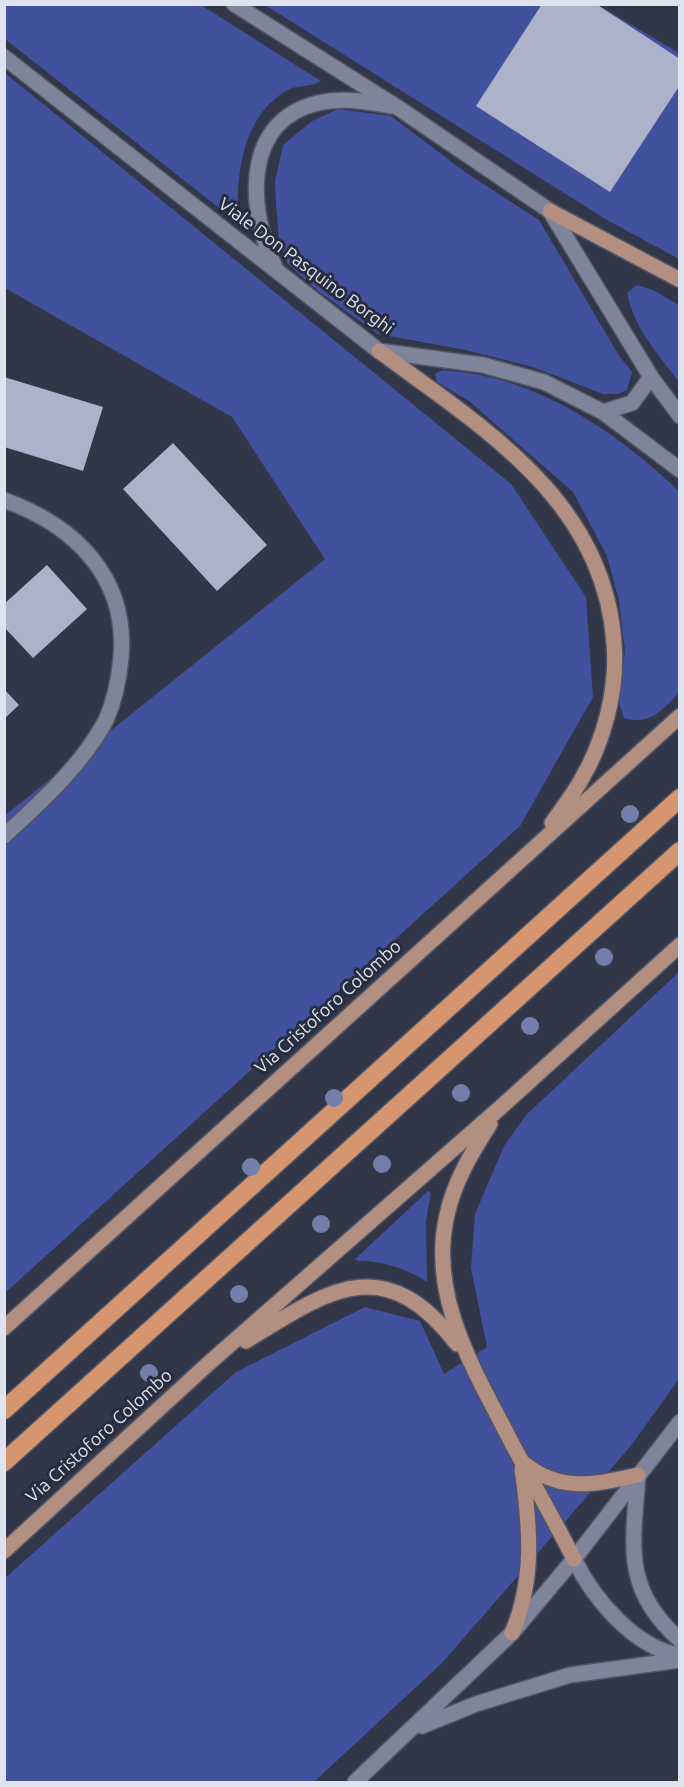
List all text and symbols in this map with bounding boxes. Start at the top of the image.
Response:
street label: Viale Don Pasquino Borghi [214,193,398,339]
street label: Via Cristoforo Colombo [250,936,406,1078]
street label: Via Cristoforo Colombo [21,1365,177,1507]

